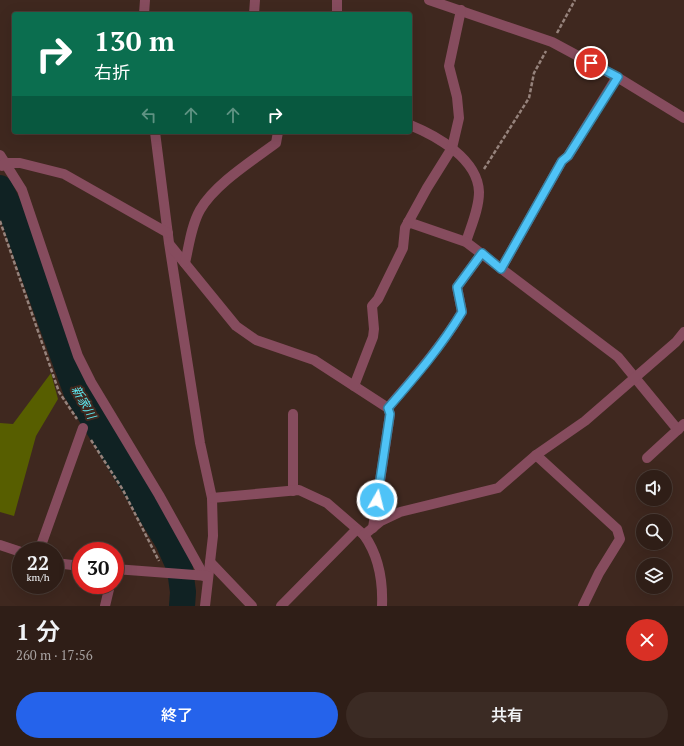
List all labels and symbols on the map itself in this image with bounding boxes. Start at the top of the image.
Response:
pin [574,46,608,80]
water label: 新家川 [69,383,100,423]
position arrow [356,479,398,521]
speed limit sign: 30 [72,542,124,594]

